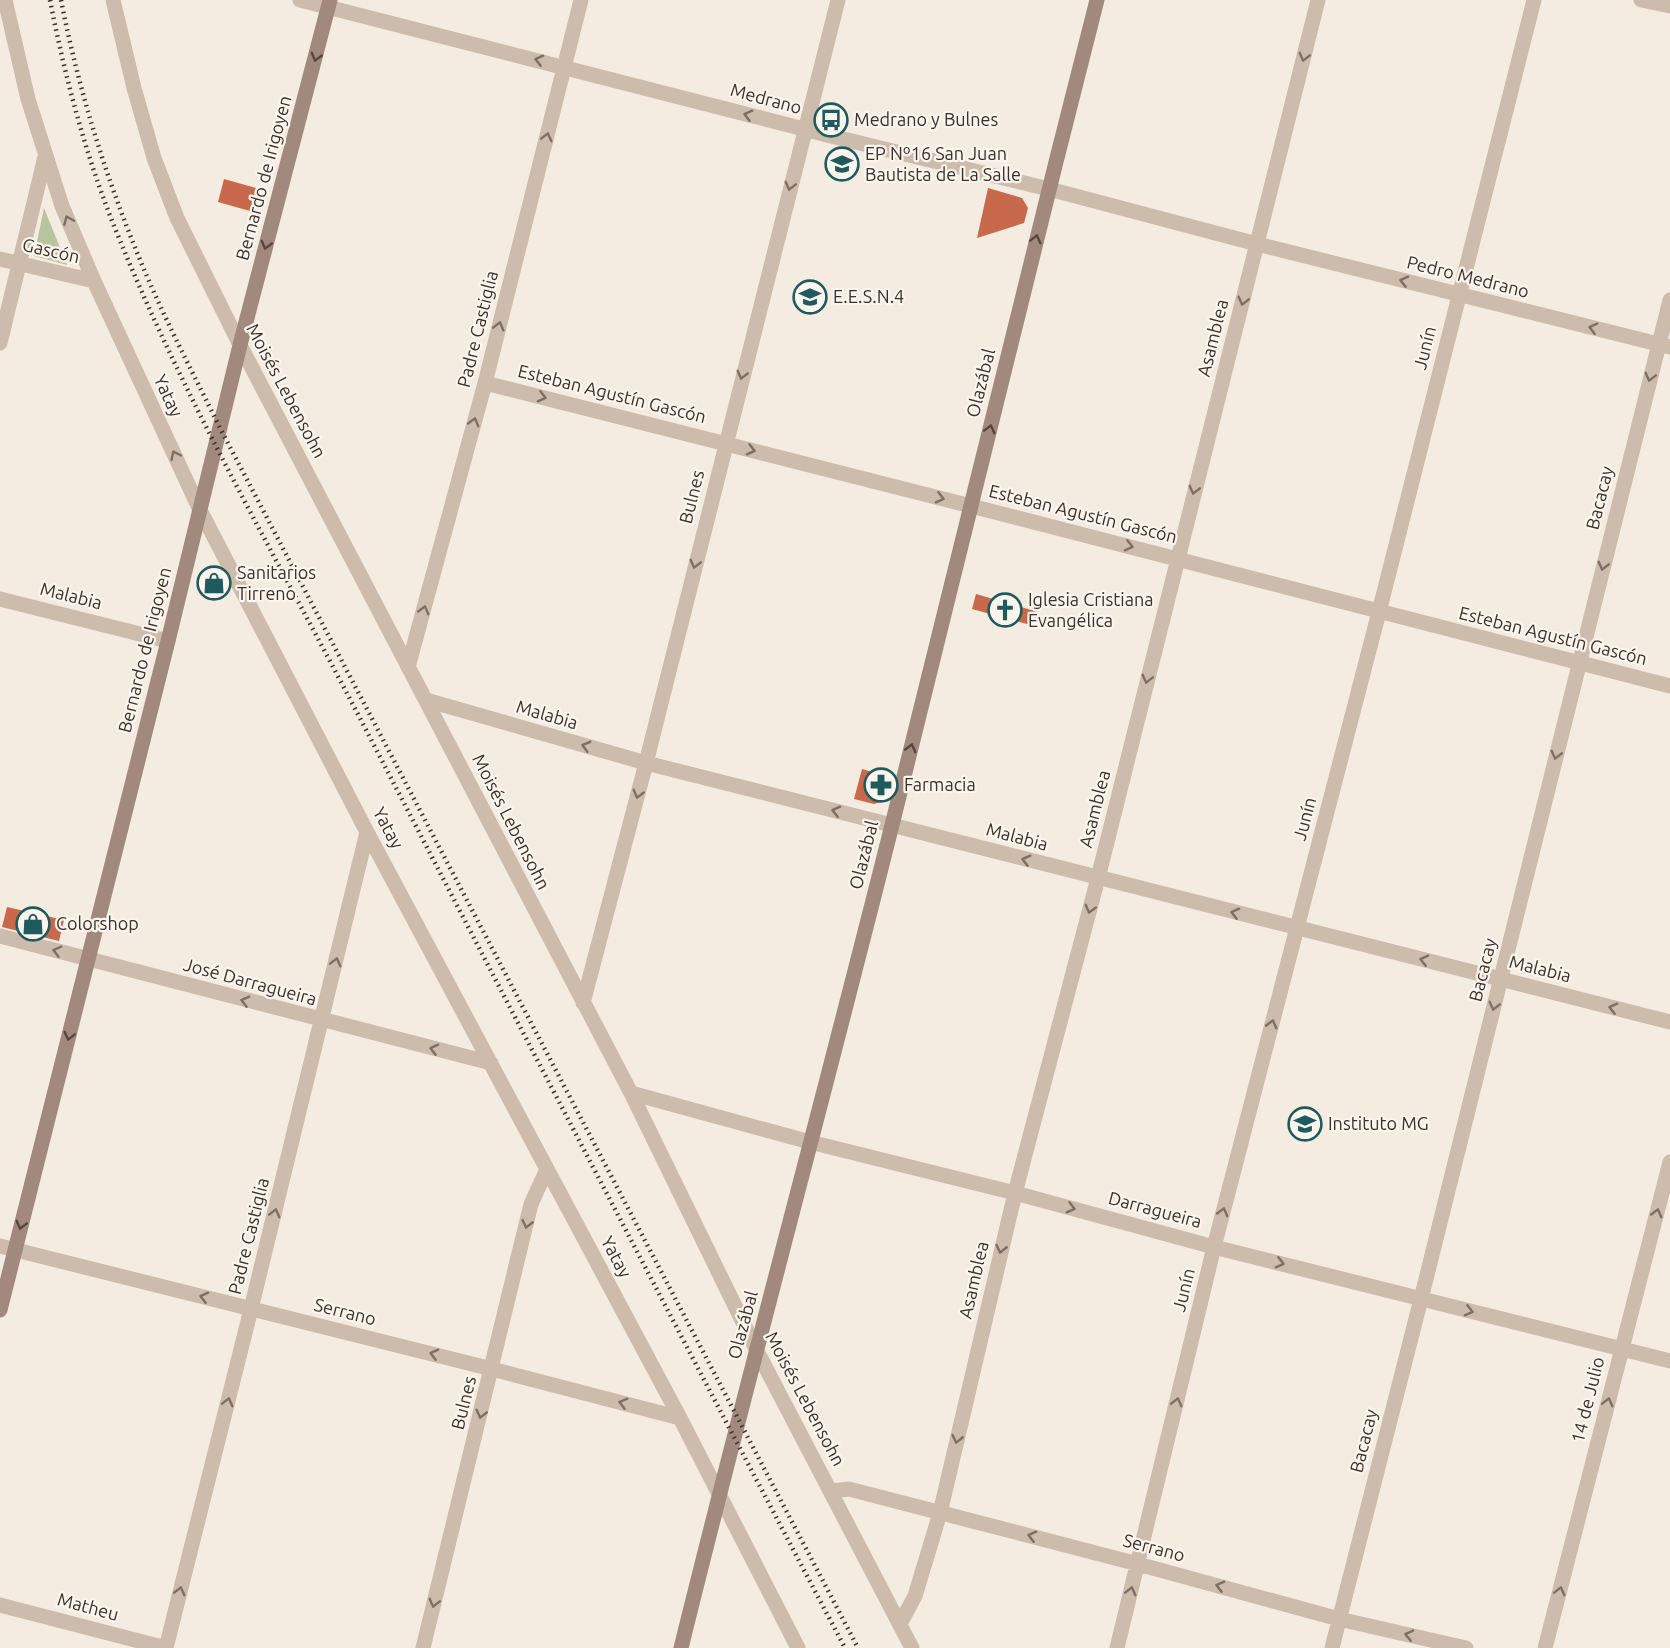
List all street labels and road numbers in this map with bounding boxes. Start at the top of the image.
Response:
street label: Medrano [728,79,804,117]
street label: Bernardo de Irigoyen [231,93,295,262]
street label: Gascón [21,234,82,266]
street label: Pedro Medrano [1405,251,1531,301]
street label: Padre Castiglia [453,268,501,389]
street label: Asamblea [1193,297,1231,378]
street label: Moisés Lebensohn [243,320,331,461]
street label: Junín [1409,324,1439,372]
street label: Olazábal [962,346,998,419]
street label: Esteban Agustín Gascón [516,360,708,426]
street label: Yatay [151,371,187,420]
street label: Bacacay [1582,464,1617,531]
street label: Bulnes [675,468,707,526]
street label: Esteban Agustín Gascón [987,480,1179,546]
street label: Bernardo de Irigoyen [114,565,174,735]
street label: Malabia [38,578,104,612]
street label: Esteban Agustín Gascón [1457,602,1649,668]
street label: Malabia [514,696,580,732]
street label: Moisés Lebensohn [469,751,555,892]
street label: Asamblea [1075,768,1113,849]
street label: Junín [1289,795,1319,843]
street label: Yatay [370,803,408,852]
street label: Olazábal [845,818,881,891]
street label: Malabia [984,818,1050,854]
street label: Bacacay [1465,936,1500,1003]
street label: Malabia [1507,951,1573,985]
street label: José Darragueira [181,954,319,1008]
street label: Padre Castiglia [224,1175,272,1296]
street label: Darragueira [1106,1187,1204,1231]
street label: Yatay [598,1232,636,1281]
street label: Asamblea [954,1239,992,1320]
street label: Junín [1168,1266,1198,1314]
street label: Olazábal [723,1288,761,1361]
street label: Serrano [312,1294,378,1328]
street label: Moisés Lebensohn [762,1328,850,1469]
street label: 14 de Julio [1567,1355,1607,1445]
street label: Bulnes [447,1374,479,1432]
street label: Bacacay [1346,1407,1381,1474]
street label: Serrano [1121,1529,1187,1565]
street label: Matheu [56,1588,121,1624]

